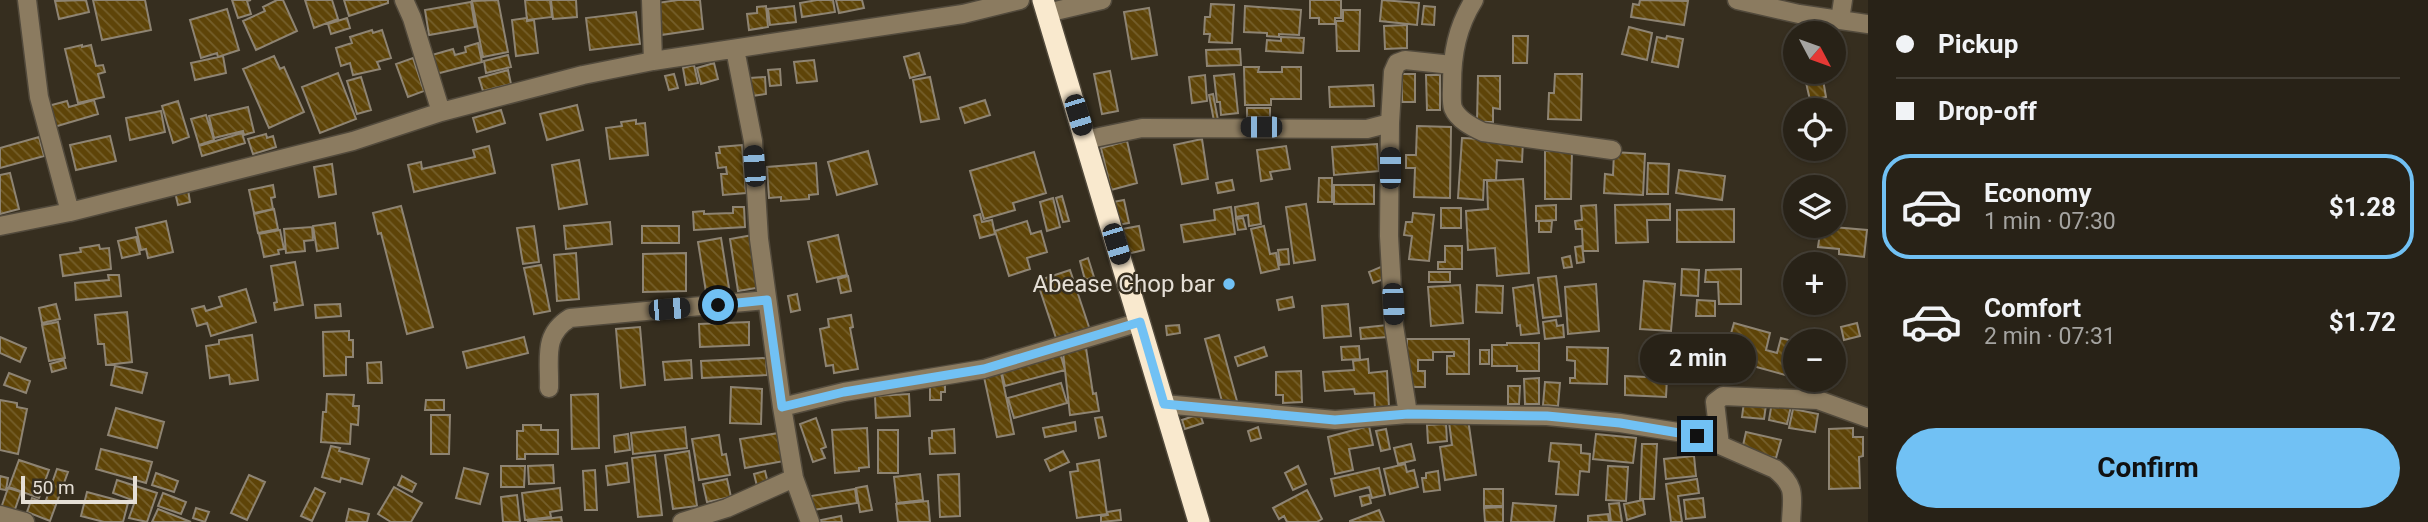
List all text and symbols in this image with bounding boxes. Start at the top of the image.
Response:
north arrow [1783,21,1846,84]
map controls [1783,21,1846,392]
text: Pickup [1938,29,2018,59]
car [1062,92,1095,138]
text: Drop-off [1938,96,2037,126]
button: locate [1783,98,1846,161]
car [1241,117,1283,138]
car [743,144,766,188]
car [1380,147,1401,189]
button: layers [1783,175,1846,238]
icon: car [1900,175,1963,238]
text: Economy [1984,178,2091,208]
text: $1.28 [2329,192,2396,222]
text: 1 min · 07:30 [1984,208,2116,235]
car [1100,221,1133,267]
button: + [1783,252,1846,315]
place label: Abease Chop bar [1032,270,1215,298]
marker: Abease Chop bar [1221,276,1237,292]
car [1382,282,1405,326]
route start [702,289,734,321]
icon: car [1900,290,1963,353]
text: Comfort [1984,293,2081,323]
car [648,297,691,321]
text: $1.72 [2329,307,2396,337]
text: 2 min · 07:31 [1984,323,2116,350]
button: − [1783,329,1846,392]
callout: 2 min [1639,334,1755,384]
text: 2 min [1669,345,1727,372]
route end [1681,420,1713,452]
button: Confirm [1896,428,2400,508]
scale bar [21,473,136,505]
text: 50 m [32,476,75,499]

